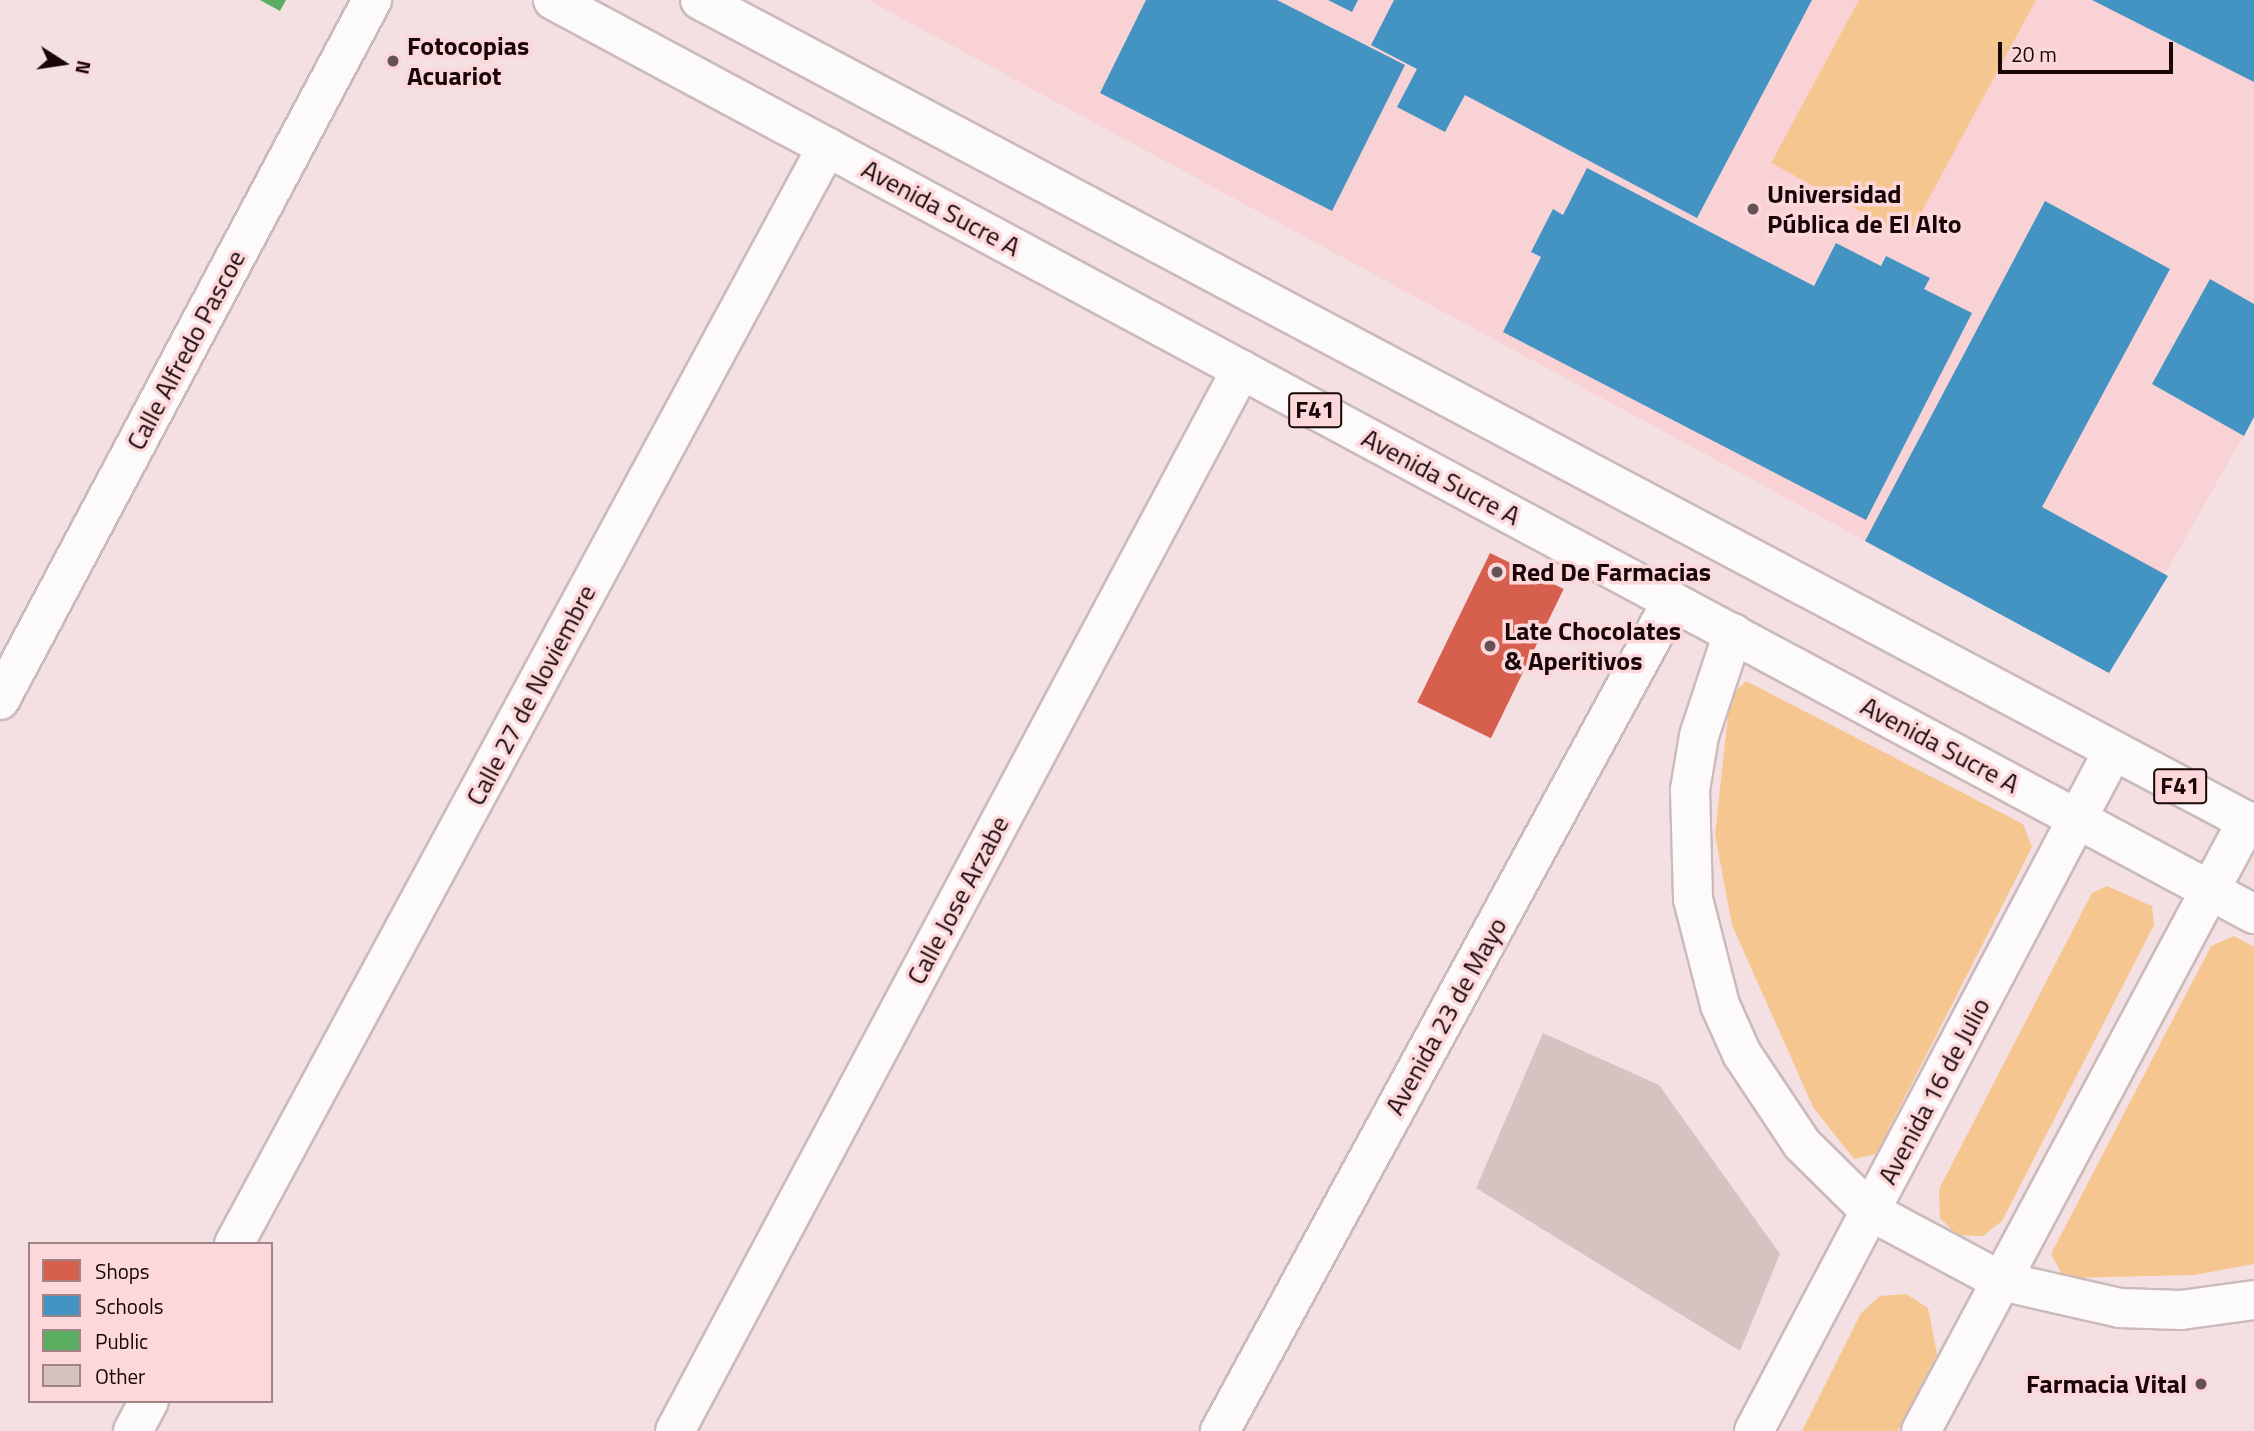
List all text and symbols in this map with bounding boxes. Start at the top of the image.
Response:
north arrow [28,28,98,98]
scale bar [2002,28,2177,72]
place label: Fotocopias Acuariot [407,30,529,92]
text: 20 m [2011,38,2057,70]
marker: Fotocopias Acuariot [385,53,401,69]
text: N [68,58,100,77]
street label: Avenida Sucre A [856,153,1026,263]
place label: Universidad Pública de El Alto [1767,178,1962,240]
marker: Universidad Pública de El Alto [1745,201,1761,217]
street label: Calle Alfredo Pascoe [120,245,252,455]
road number: F41 [1287,390,1343,430]
street label: Avenida Sucre A [1356,422,1526,532]
place label: Red De Farmacias [1511,556,1711,588]
marker: Red De Farmacias [1489,564,1505,580]
street label: Calle 27 de Noviembre [460,580,602,810]
place label: Late Chocolates & Aperitivos [1504,615,1681,676]
marker: Late Chocolates & Aperitivos [1482,638,1498,654]
street label: Avenida Sucre A [1855,690,2025,800]
road number: F41 [2152,766,2208,806]
street label: Calle Jose Arzabe [901,810,1015,990]
street label: Avenida 23 de Mayo [1379,912,1513,1120]
street label: Avenida 16 de Julio [1872,992,1996,1190]
legend [28,1242,273,1403]
text: Shops [95,1255,150,1287]
text: Schools [95,1290,164,1322]
text: Public [95,1325,148,1357]
text: Other [95,1360,145,1392]
place label: Farmacia Vital [2026,1368,2187,1400]
marker: Farmacia Vital [2193,1376,2209,1392]

